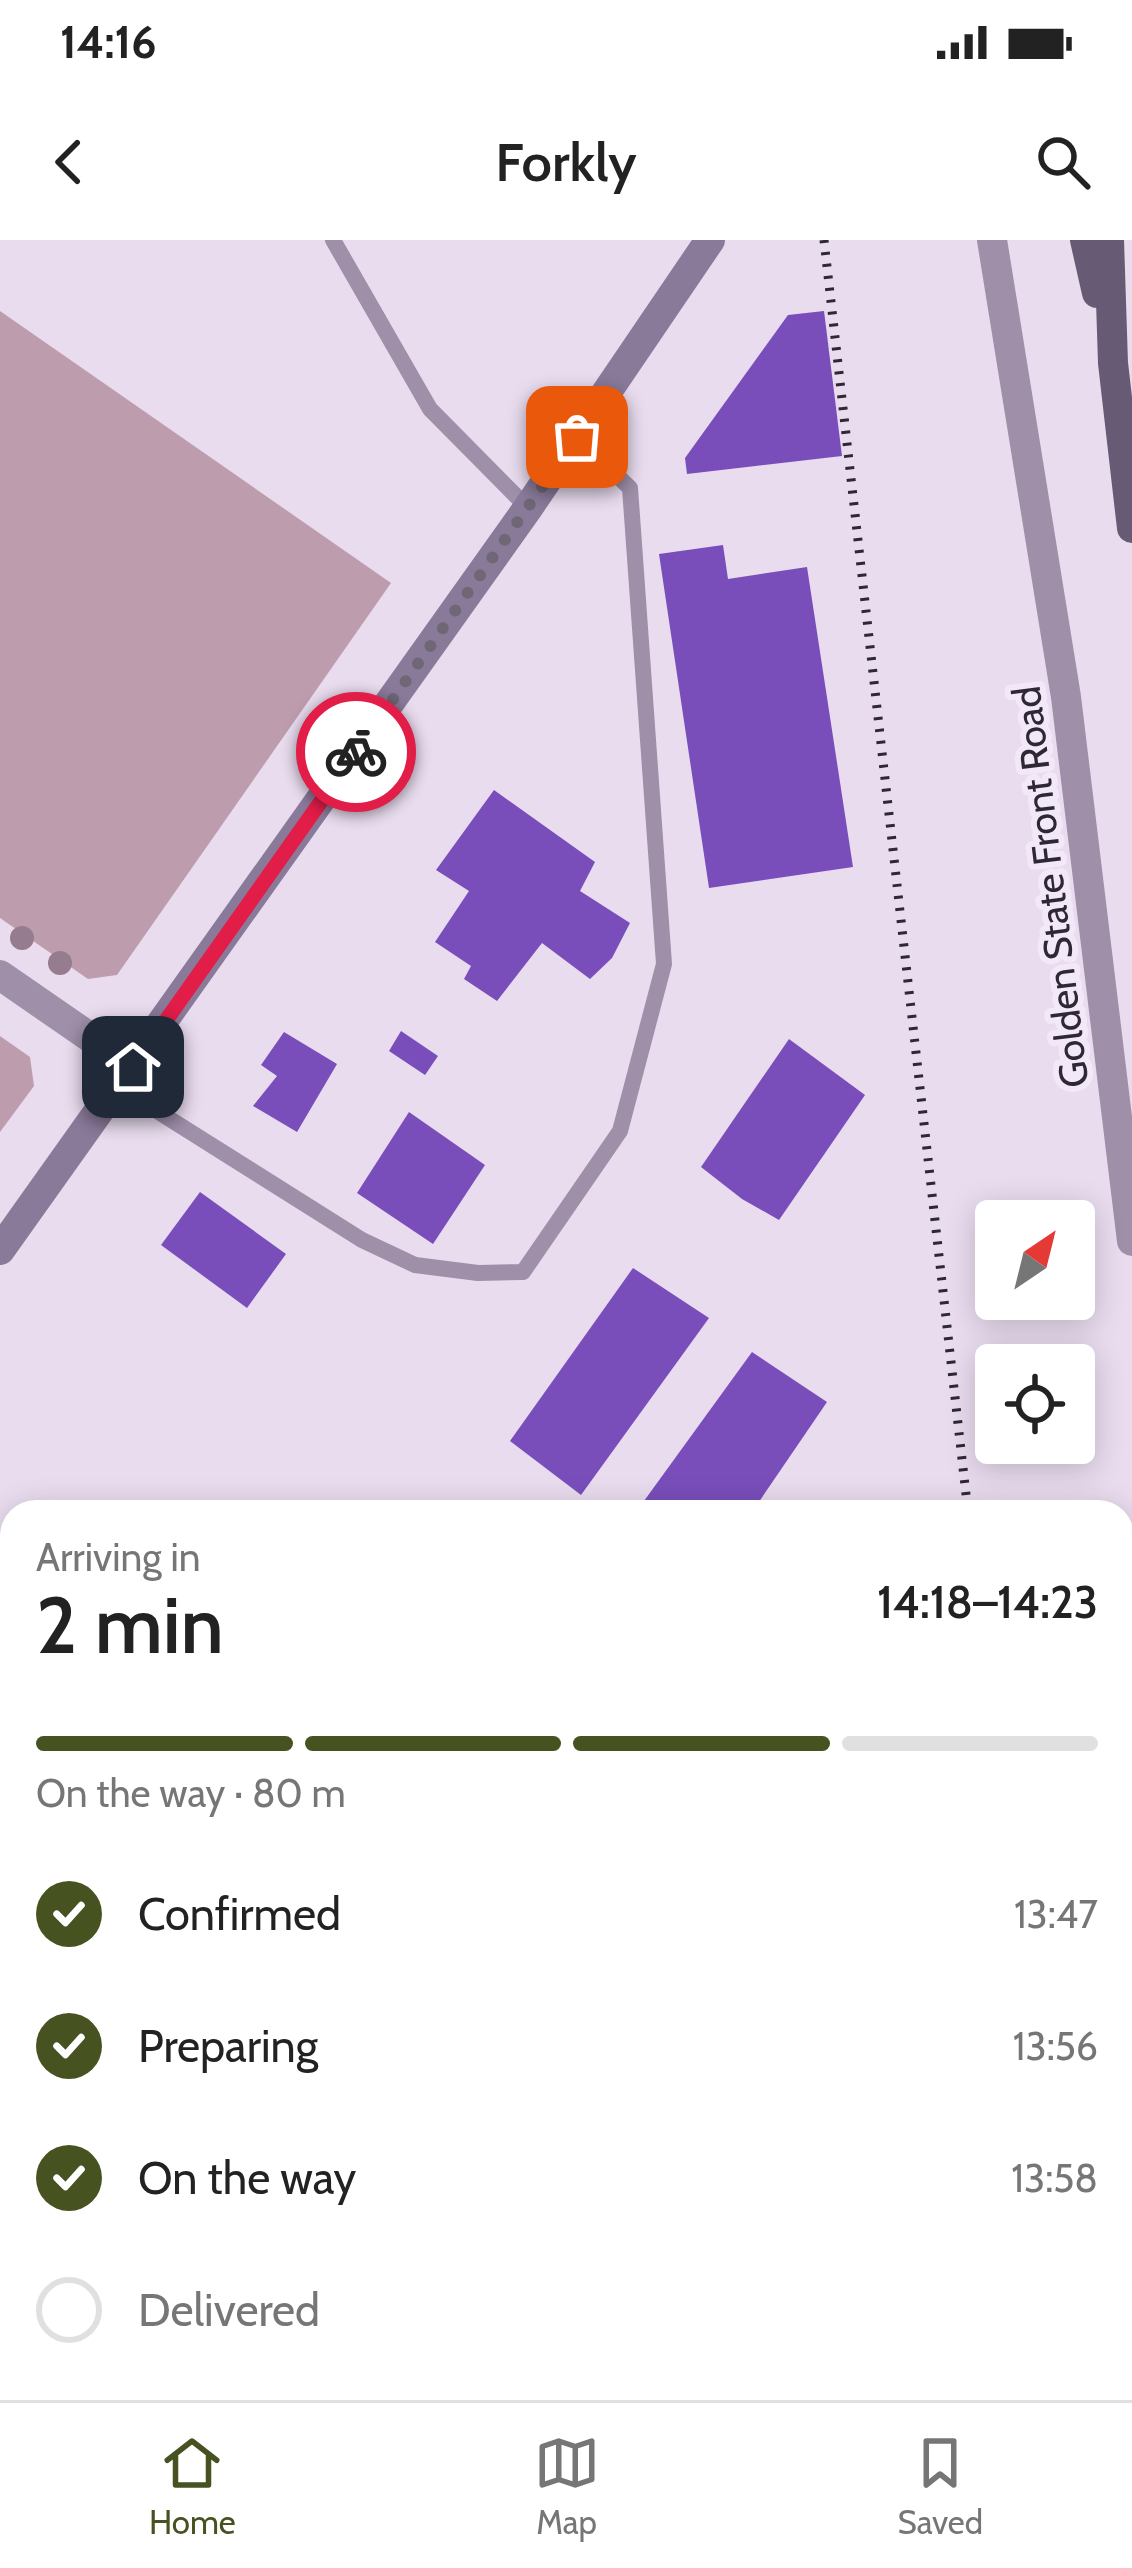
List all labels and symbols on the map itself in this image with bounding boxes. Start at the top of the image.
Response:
pin [526,386,628,488]
street label: Golden State Front Road [1002,684,1098,1090]
courier [296,692,416,812]
pin [82,1016,184,1118]
north arrow [975,1200,1095,1320]

